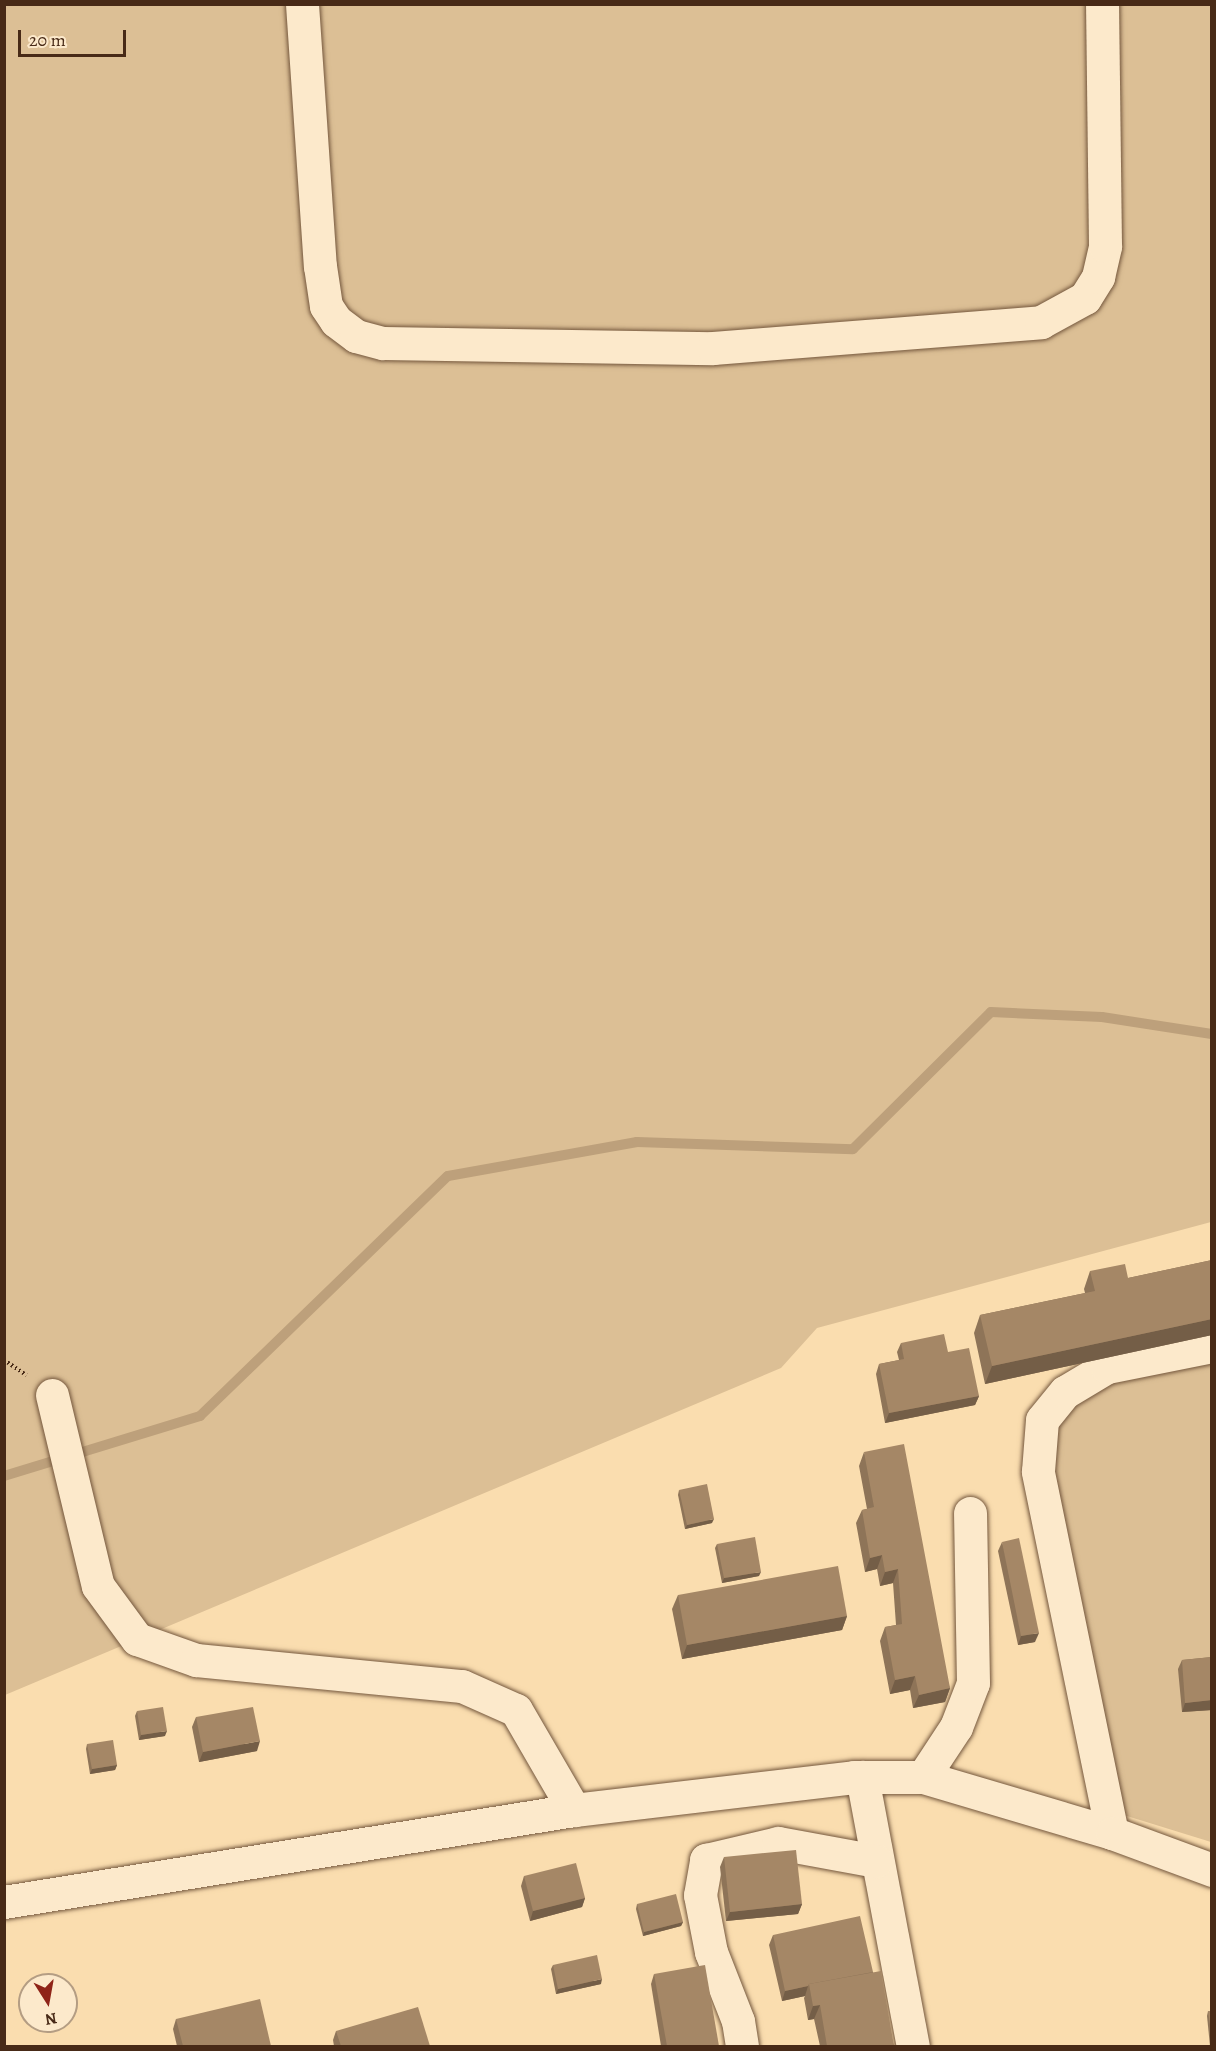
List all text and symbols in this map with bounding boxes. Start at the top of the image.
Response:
scale bar [21,18,129,56]
text: 20 m [29,28,66,52]
north arrow [18,1973,78,2033]
text: N [43,2007,59,2031]

